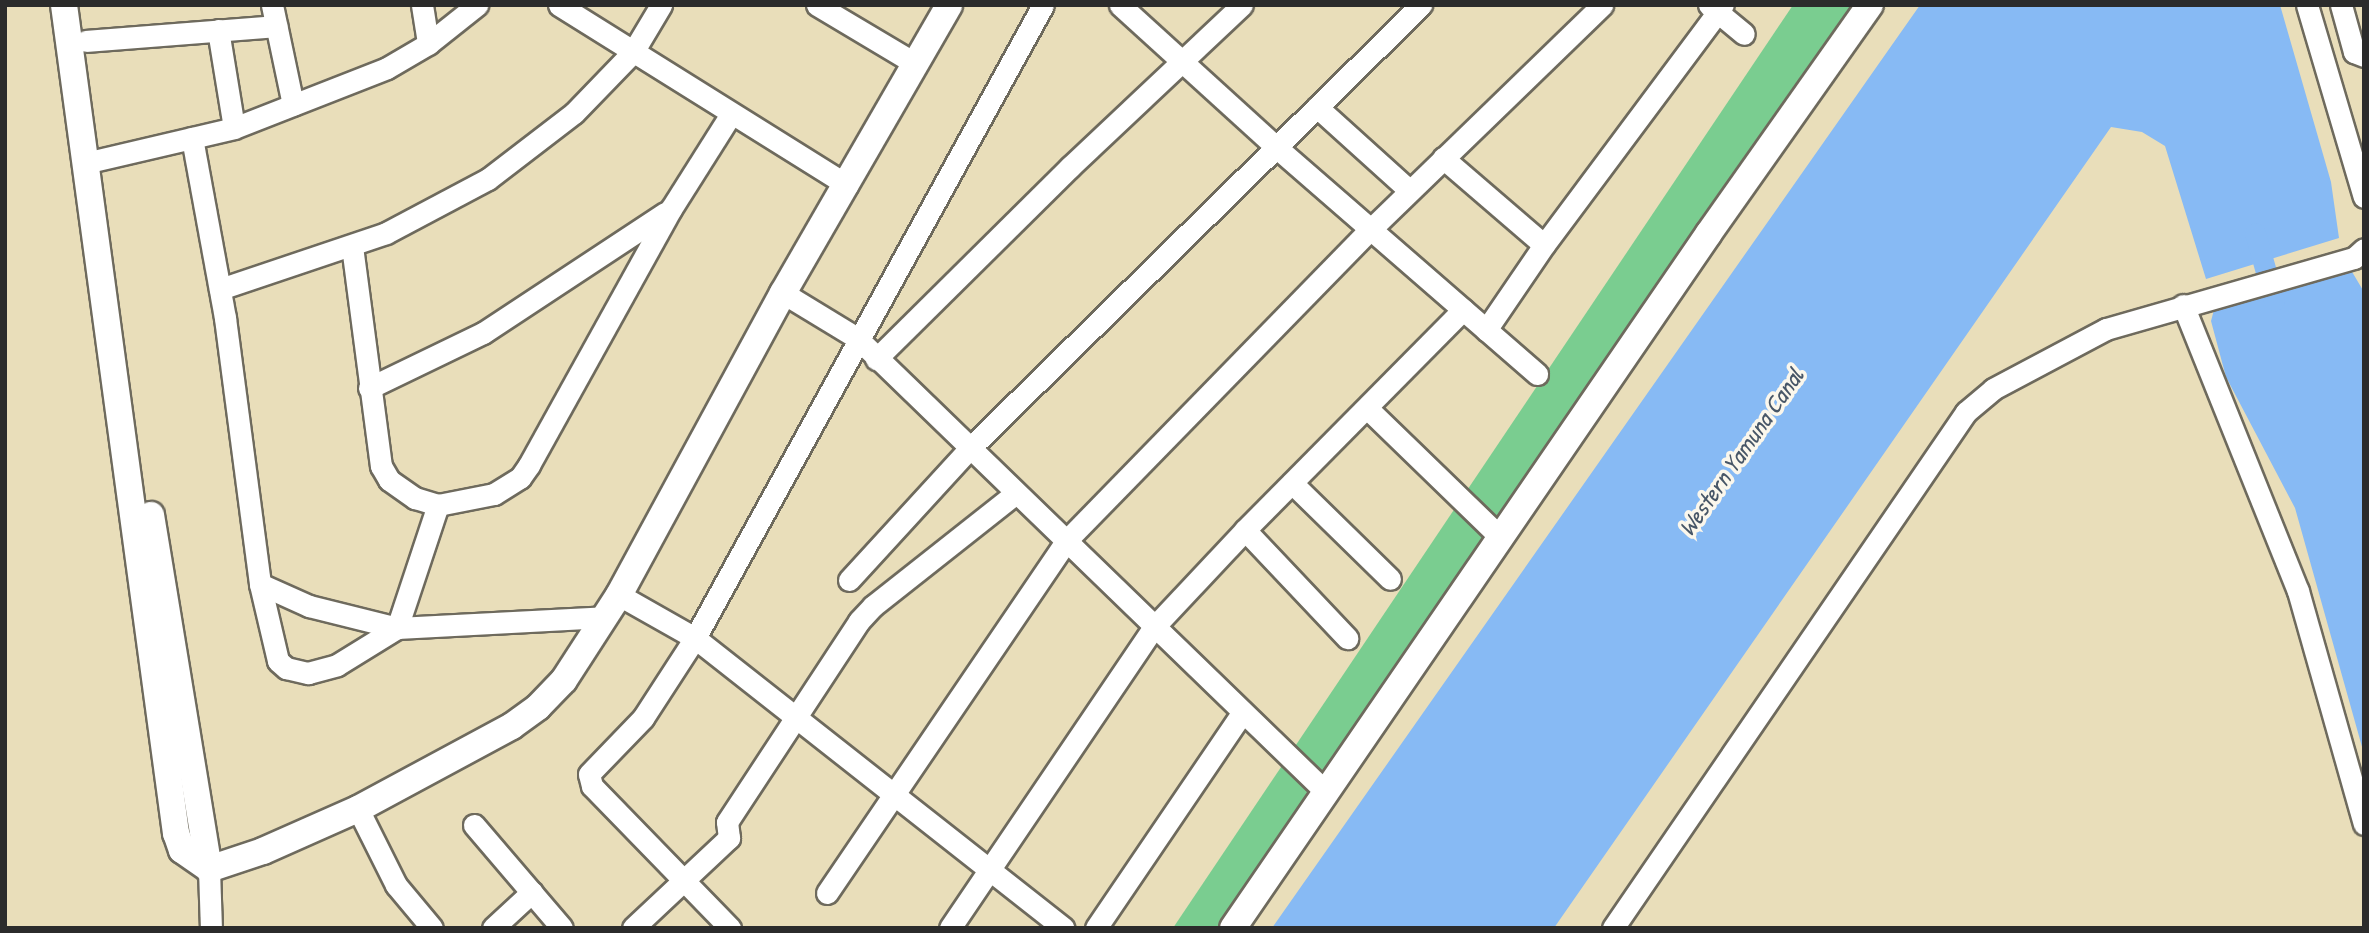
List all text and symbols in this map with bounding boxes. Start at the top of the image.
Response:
water label: Western Yamuna Canal [1672,363,1810,541]

